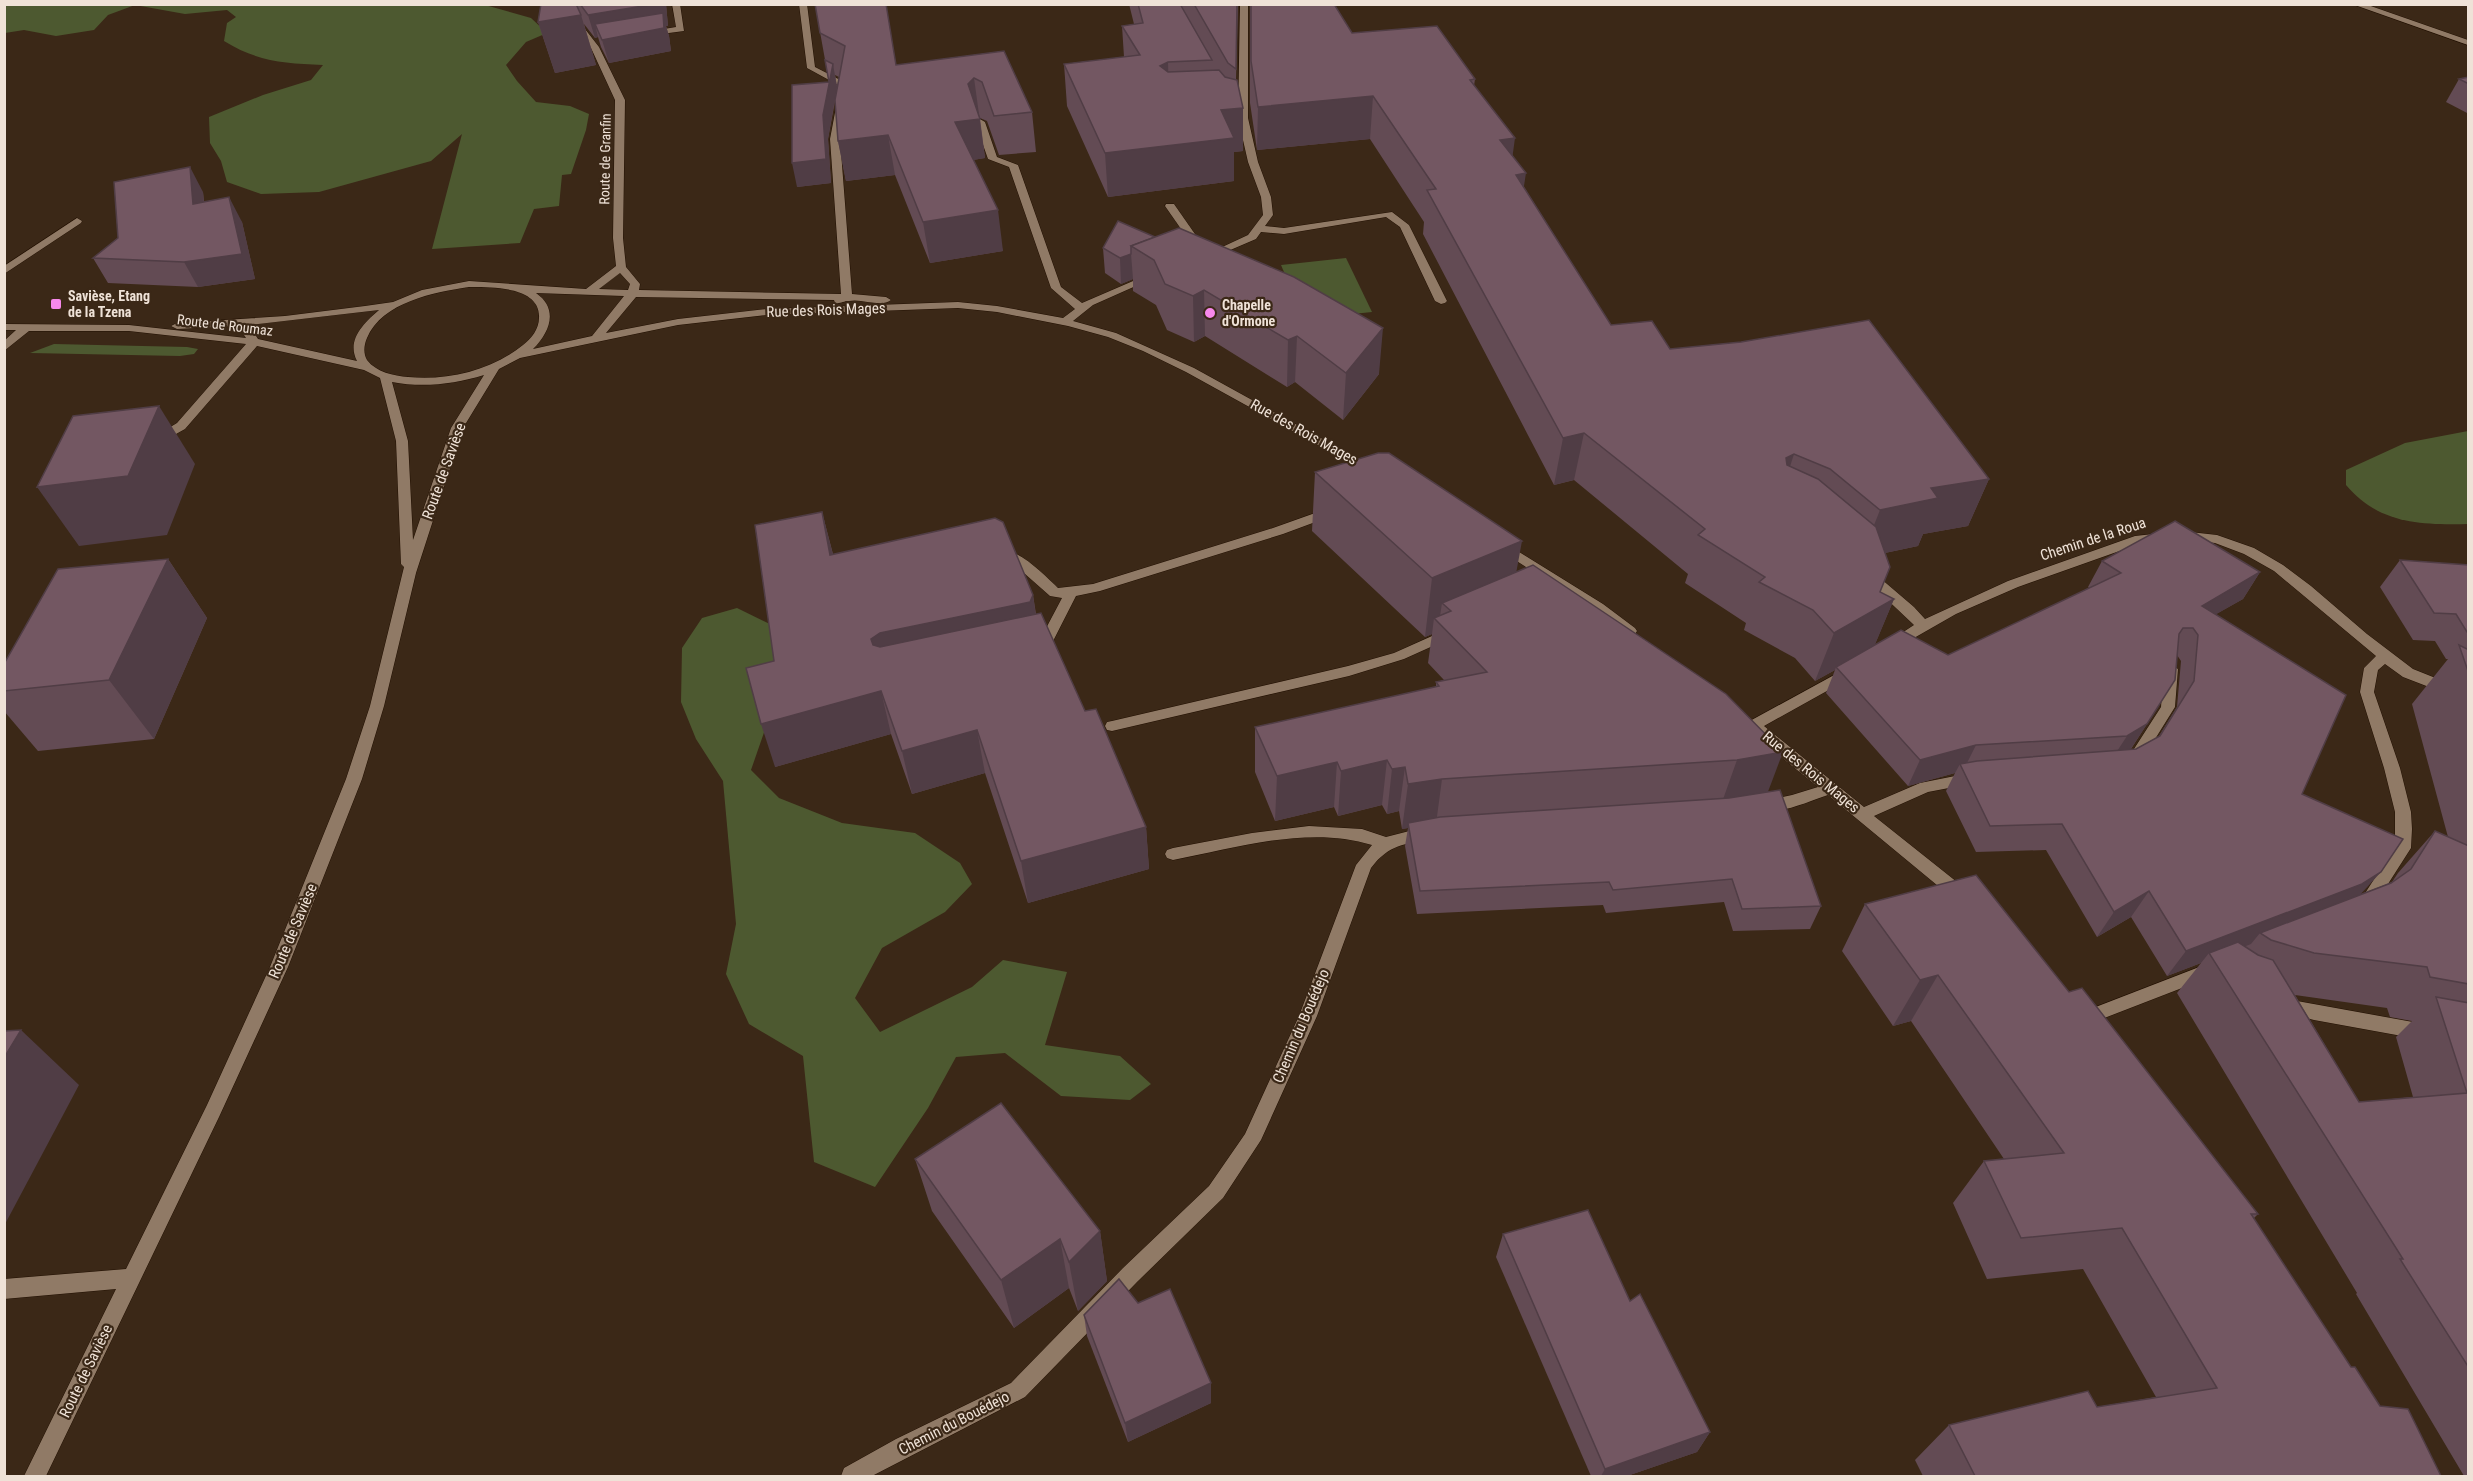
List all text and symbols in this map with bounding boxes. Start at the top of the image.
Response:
street label: Route de Granfin [596,113,614,205]
place label: Savièse, Etang de la Tzena [68,288,150,320]
marker: Savièse, Etang de la Tzena [49,297,63,311]
place label: Chapelle d'Ormone [1222,297,1276,329]
street label: Rue des Rois Mages [766,299,886,321]
marker: Chapelle d'Ormone [1203,306,1217,320]
street label: Route de Roumaz [176,311,274,339]
street label: Rue des Rois Mages [1247,395,1361,469]
street label: Route de Savièse [418,420,470,522]
street label: Chemin de la Roua [2038,513,2148,565]
street label: Rue des Rois Mages [1759,727,1863,817]
street label: Route de Savièse [265,881,321,981]
street label: Chemin du Bouédejo [1269,966,1333,1086]
street label: Route de Savièse [56,1322,116,1420]
street label: Chemin du Bouédejo [896,1387,1012,1459]

